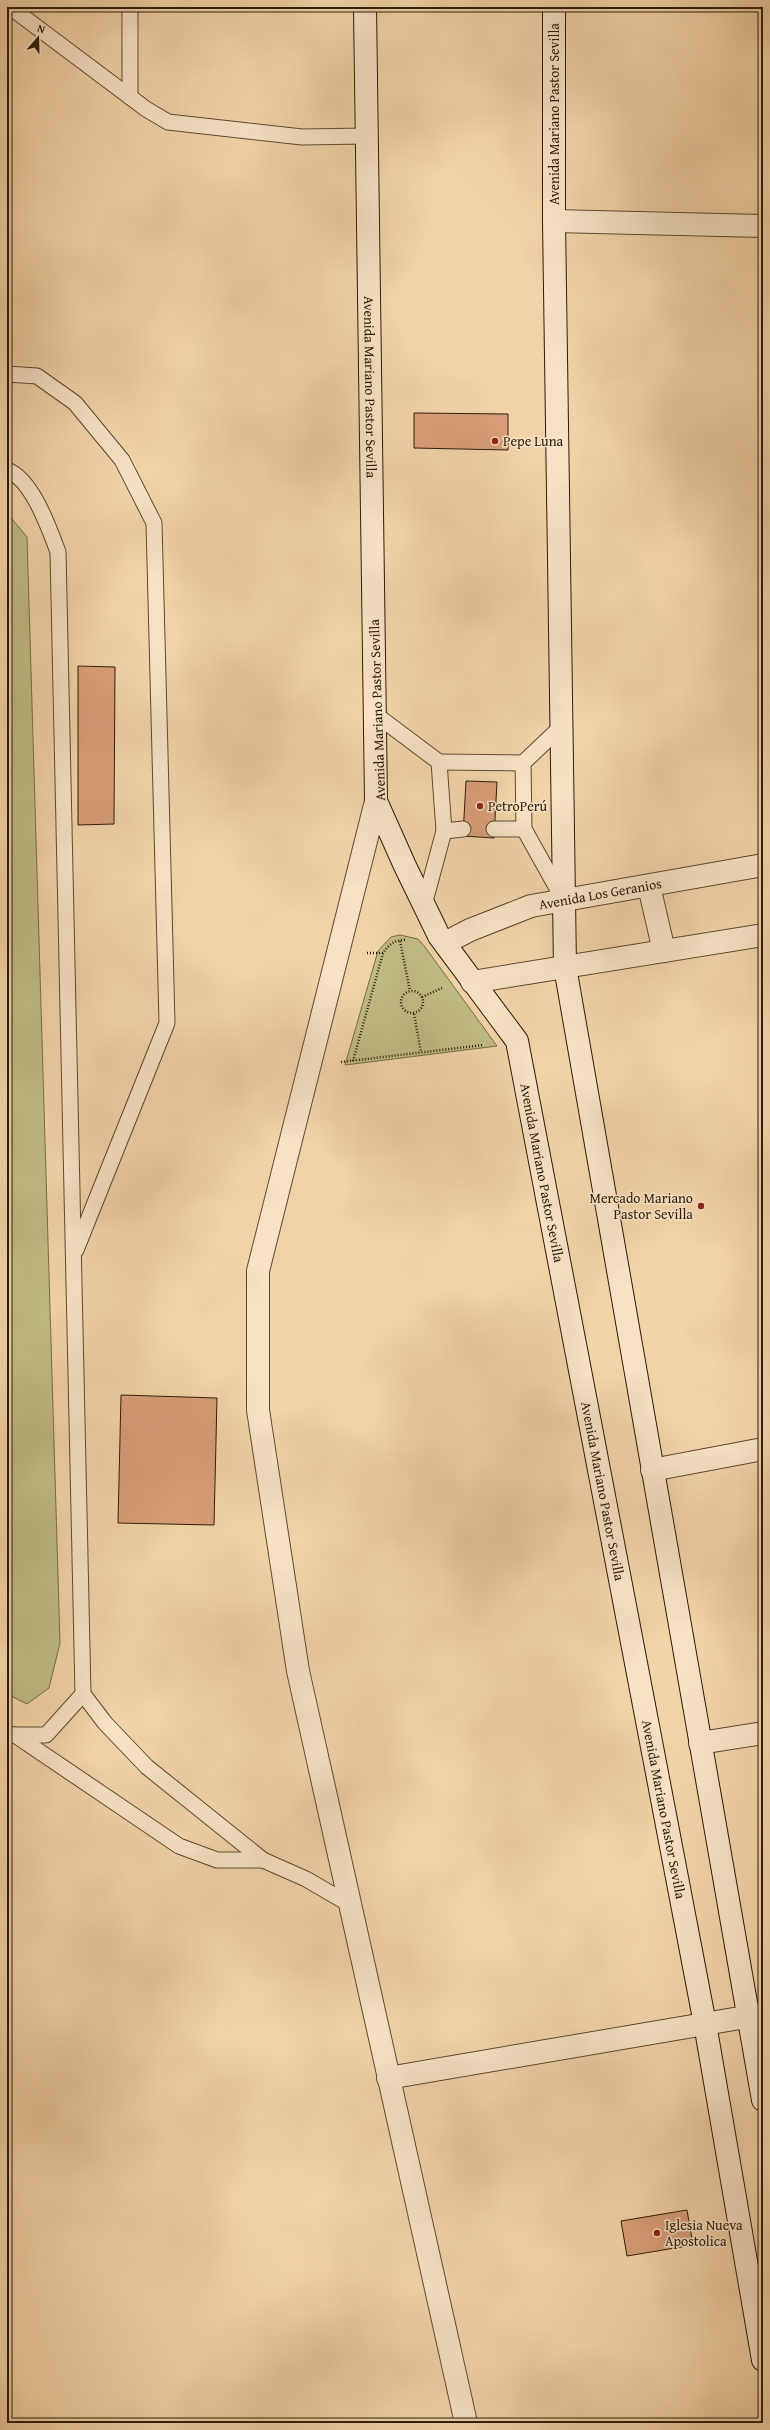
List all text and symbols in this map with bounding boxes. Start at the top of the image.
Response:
north arrow [18,18,58,58]
text: N [35,20,48,38]
street label: Avenida Mariano Pastor Sevilla [544,23,564,205]
street label: Avenida Mariano Pastor Sevilla [359,296,382,479]
place label: Pepe Luna [503,431,564,451]
marker: Pepe Luna [490,436,500,446]
street label: Avenida Mariano Pastor Sevilla [364,618,390,801]
place label: PetroPerú [488,796,548,816]
marker: PetroPerú [475,801,485,811]
street label: Avenida Los Geranios [537,873,663,914]
street label: Avenida Mariano Pastor Sevilla [515,1081,569,1264]
place label: Mercado Mariano Pastor Sevilla [589,1188,693,1224]
marker: Mercado Mariano Pastor Sevilla [696,1201,706,1211]
street label: Avenida Mariano Pastor Sevilla [576,1400,630,1583]
street label: Avenida Mariano Pastor Sevilla [637,1718,691,1901]
place label: Iglesia Nueva Apostolica [665,2215,743,2251]
marker: Iglesia Nueva Apostolica [652,2228,662,2238]

